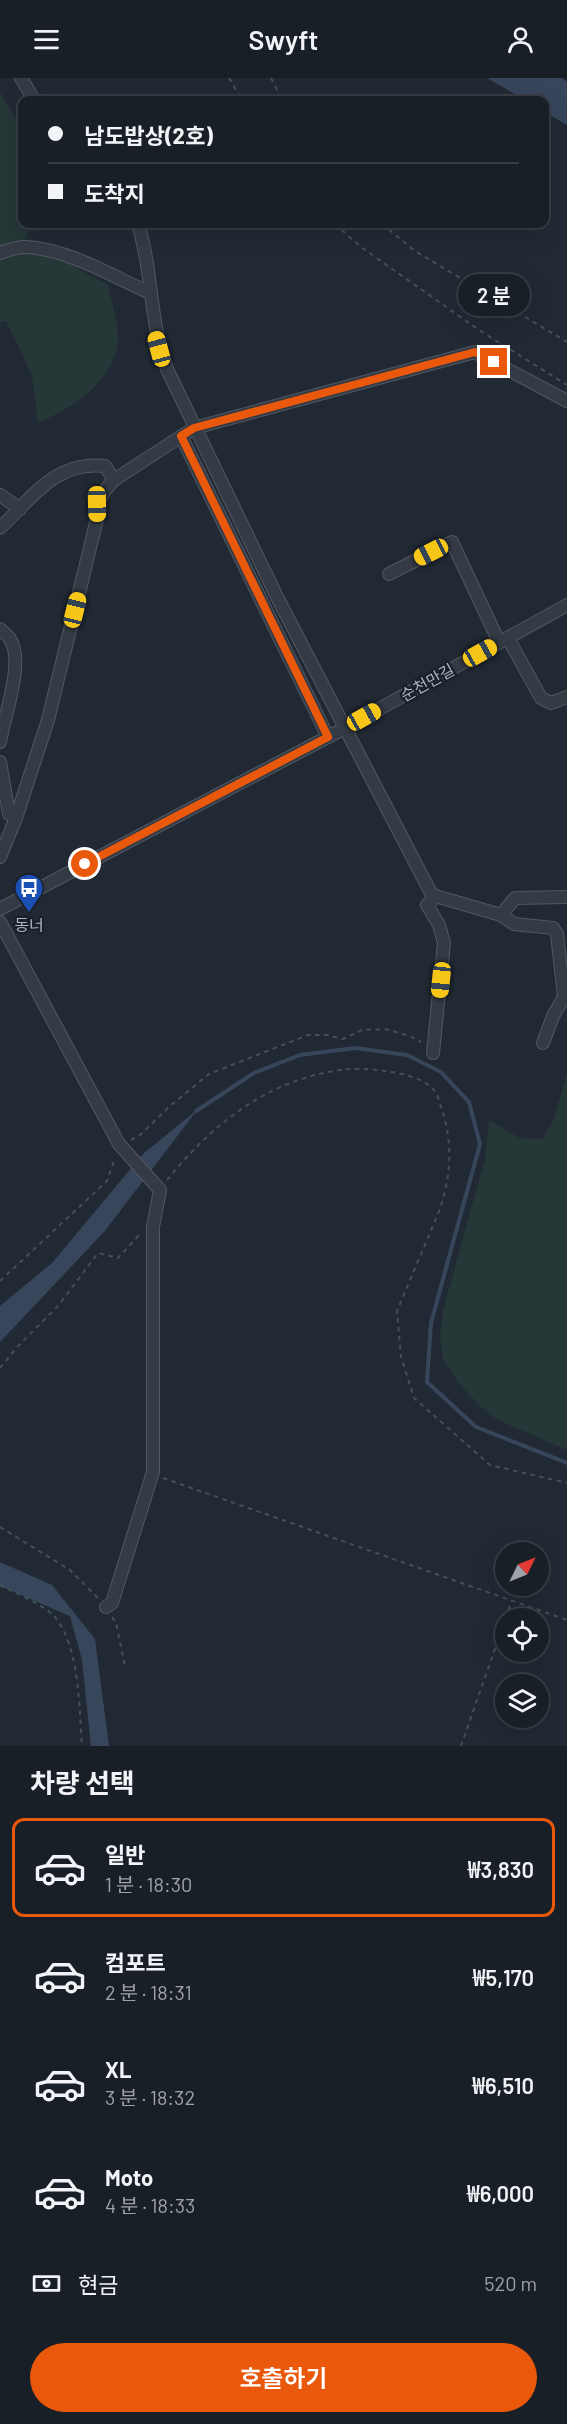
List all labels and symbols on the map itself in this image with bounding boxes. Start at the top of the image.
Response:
callout: 2 분 [458,275,530,317]
car [146,329,172,369]
route end [480,348,507,375]
car [88,486,106,522]
car [411,536,451,568]
car [62,590,88,630]
car [460,636,500,670]
street label: 순천만길 [397,659,457,705]
car [344,700,384,734]
route start [71,850,98,877]
bus stop icon: 동너 [13,872,45,914]
place label: 동너 [14,915,44,934]
car [430,961,452,999]
north arrow [495,1542,549,1596]

